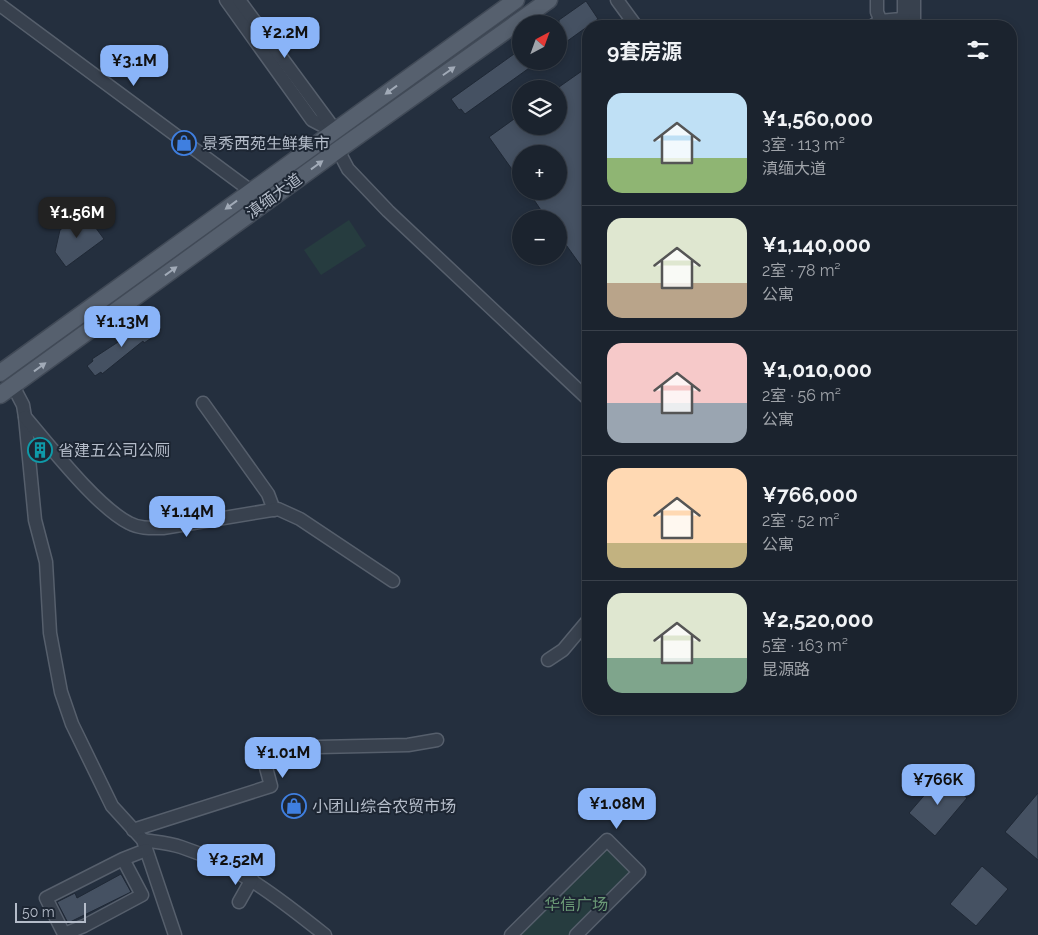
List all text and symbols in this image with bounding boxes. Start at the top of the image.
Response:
north arrow [512,15,568,70]
map controls [512,15,567,265]
pin: ¥2.2M [250,17,320,59]
text: ¥2.2M [262,23,308,42]
icon: filters [964,36,992,64]
text: 9套房源 [607,39,682,64]
pin: ¥3.1M [99,44,169,87]
text: ¥3.1M [111,51,157,70]
one-way arrow [442,66,456,76]
button: layers [512,80,567,135]
one-way arrow [385,84,398,95]
text: ¥1,560,000 [762,106,873,131]
icon: home [647,113,707,173]
shop icon: 景秀西苑生鲜集市 [171,130,197,156]
place label: 景秀西苑生鲜集市 [202,134,330,153]
text: 3室 · 113 m² [762,135,845,154]
button: + [512,145,567,200]
text: 滇缅大道 [762,159,826,178]
one-way arrow [310,160,323,170]
street label: 滇缅大道 [243,170,305,222]
pin: ¥1.56M [36,196,118,239]
one-way arrow [225,200,238,211]
text: ¥1.56M [49,203,105,222]
button: − [512,210,567,265]
text: ¥1,140,000 [762,232,871,257]
icon: home [647,238,707,298]
text: 2室 · 78 m² [762,261,841,280]
one-way arrow [164,266,177,277]
text: 公寓 [762,285,794,304]
pin: ¥1.13M [81,306,163,348]
text: ¥1.13M [95,312,149,331]
text: ¥1,010,000 [762,357,872,382]
one-way arrow [33,362,46,372]
icon: home [647,363,707,423]
text: 2室 · 56 m² [762,386,841,405]
text: 公寓 [762,410,794,429]
building icon: 省建五公司公厕 [27,437,53,463]
place label: 省建五公司公厕 [58,441,170,460]
text: ¥766,000 [762,482,858,507]
icon: home [647,488,707,548]
pin: ¥1.14M [146,496,228,538]
text: ¥1.14M [160,502,214,521]
text: 2室 · 52 m² [762,511,840,530]
text: 公寓 [762,535,794,554]
text: ¥2,520,000 [762,607,874,632]
icon: home [647,613,707,673]
text: 5室 · 163 m² [762,636,848,655]
text: 昆源路 [762,660,810,679]
pin: ¥1.01M [242,736,324,779]
text: ¥1.01M [256,743,310,762]
pin: ¥766K [903,764,973,806]
text: ¥766K [913,770,963,789]
pin: ¥1.08M [576,788,658,830]
shop icon: 小团山综合农贸市场 [281,793,307,819]
text: ¥1.08M [589,794,645,813]
place label: 小团山综合农贸市场 [312,797,456,816]
pin: ¥2.52M [195,844,277,886]
text: ¥2.52M [208,850,264,869]
park label: 华信广场 [544,895,608,914]
scale bar [15,900,86,923]
text: 50 m [22,904,55,920]

